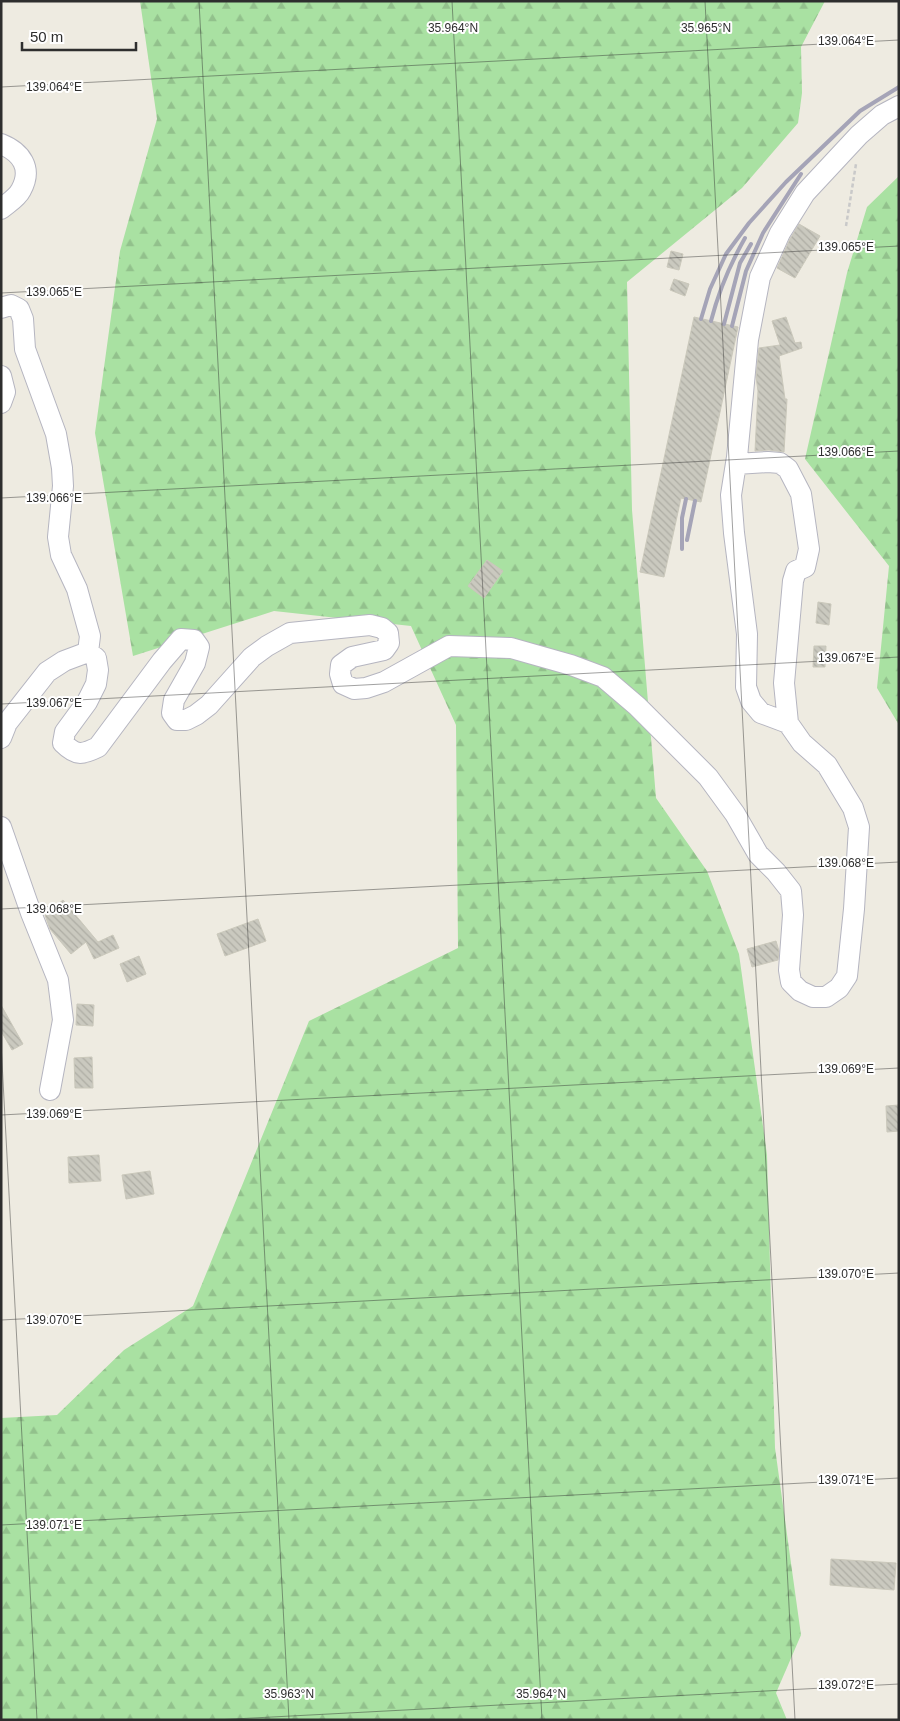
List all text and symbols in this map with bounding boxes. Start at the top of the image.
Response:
scale bar [22,20,136,52]
text: 35.964°N [428,21,478,35]
text: 35.965°N [681,21,731,35]
text: 50 m [30,28,63,45]
text: 139.064°E [818,34,874,48]
text: 139.064°E [26,80,82,94]
text: 139.065°E [818,240,874,254]
text: 139.065°E [26,285,82,299]
text: 139.066°E [818,445,874,459]
text: 139.066°E [26,491,82,505]
text: 139.067°E [818,651,874,665]
text: 139.067°E [26,696,82,710]
text: 139.068°E [818,856,874,870]
text: 139.068°E [26,902,82,916]
text: 139.069°E [818,1062,874,1076]
text: 139.069°E [26,1107,82,1121]
text: 139.070°E [818,1267,874,1281]
text: 139.070°E [26,1313,82,1327]
text: 139.071°E [818,1473,874,1487]
text: 139.071°E [26,1518,82,1532]
text: 139.072°E [818,1678,874,1692]
text: 35.963°N [264,1687,314,1701]
text: 35.964°N [516,1687,566,1701]

